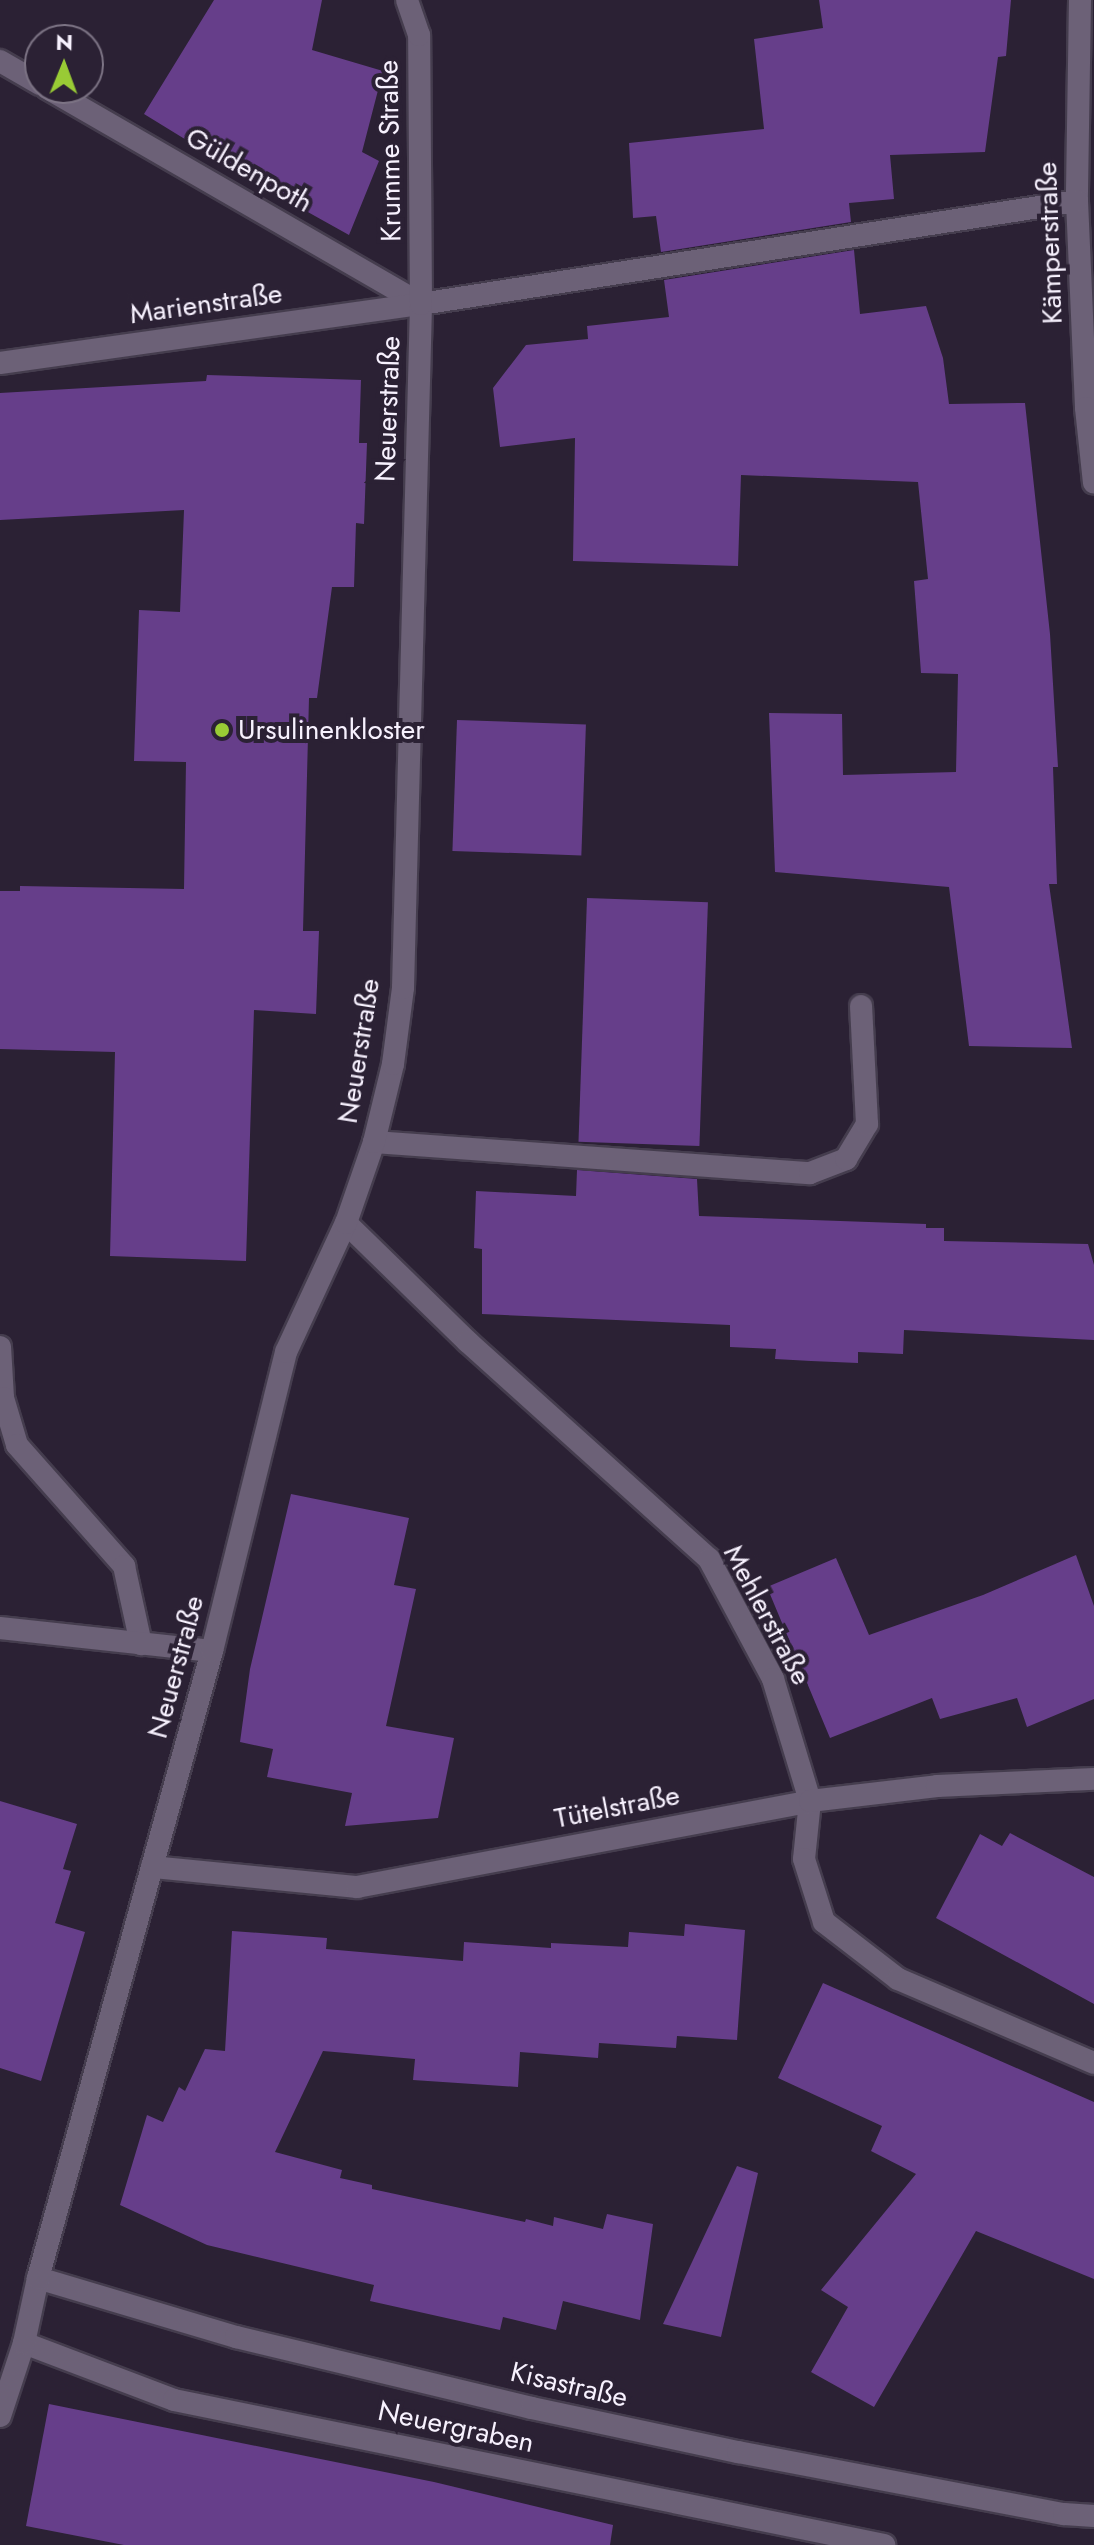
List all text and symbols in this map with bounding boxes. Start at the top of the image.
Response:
north arrow [24,24,104,104]
text: N [55,26,73,58]
street label: Krumme Straße [372,60,408,242]
street label: Güldenpoth [180,120,318,220]
street label: Kämperstraße [1030,161,1070,325]
street label: Marienstraße [128,277,284,331]
street label: Neuerstraße [369,335,407,483]
place label: Ursulinenkloster [238,713,425,747]
marker: Ursulinenkloster [213,721,231,739]
street label: Neuerstraße [331,976,387,1126]
street label: Mehlerstraße [716,1539,818,1691]
street label: Neuerstraße [141,1592,211,1742]
street label: Tütelstraße [552,1778,682,1836]
street label: Kisastraße [507,2355,631,2415]
street label: Neuergraben [375,2394,537,2460]

